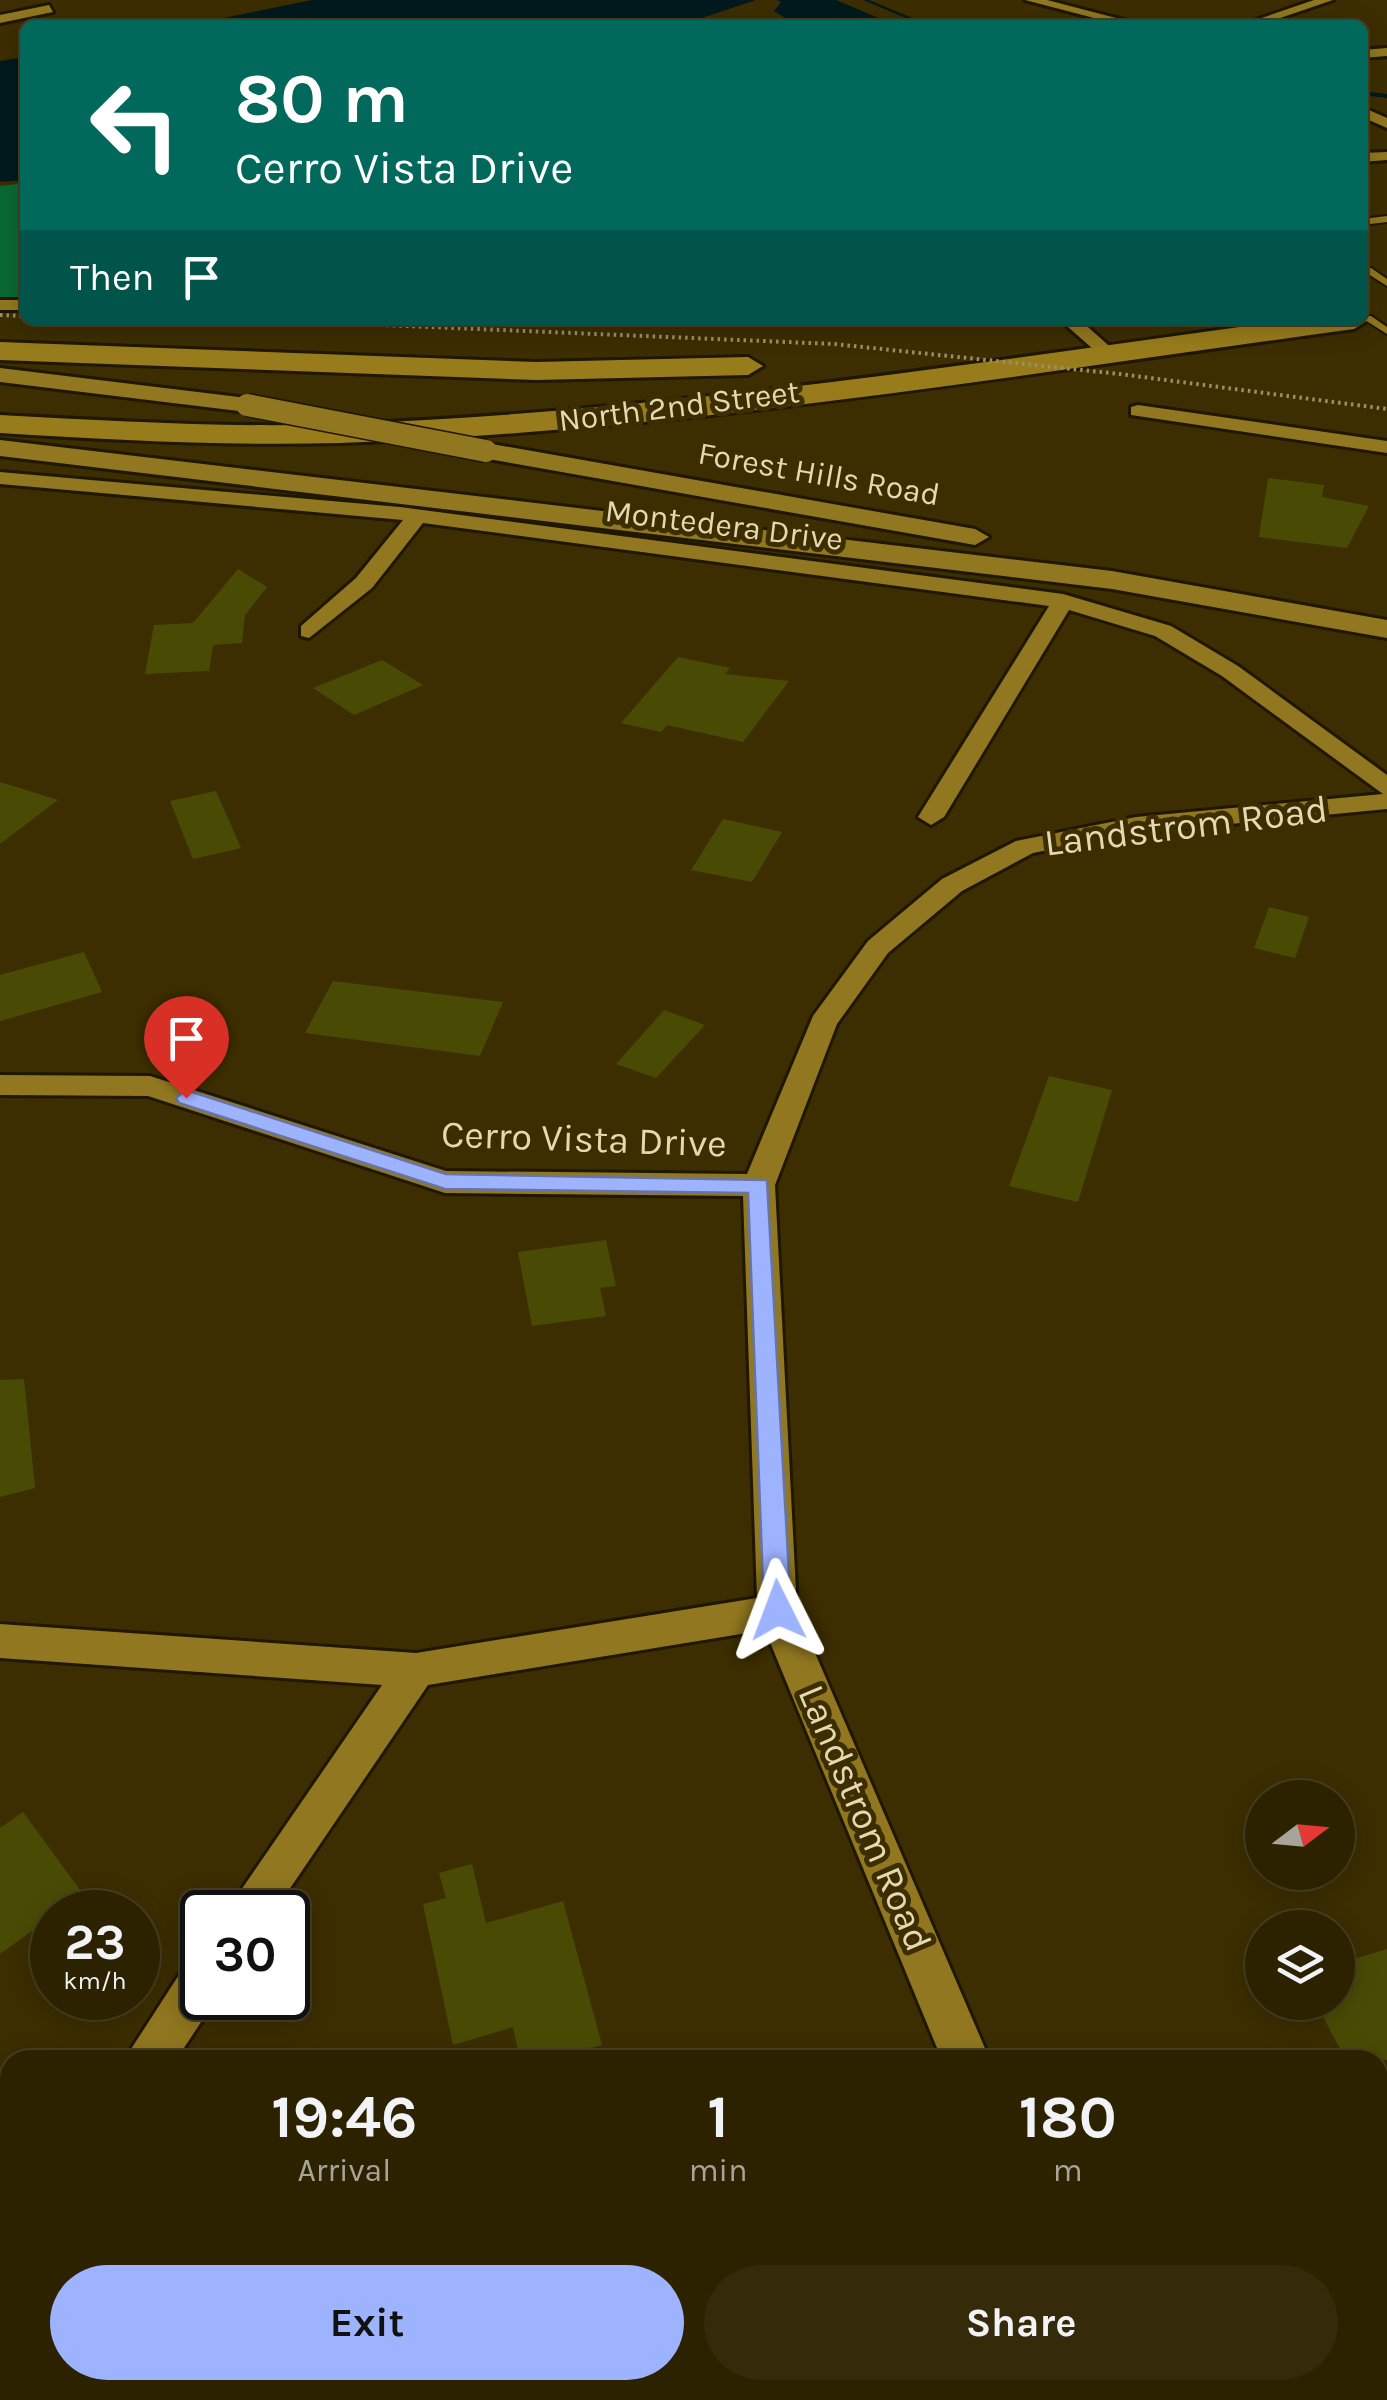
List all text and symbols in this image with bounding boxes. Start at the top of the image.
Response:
text: 80 m [235,58,409,140]
icon: left [70,60,200,190]
text: Cerro Vista Drive [235,142,573,194]
icon: arrive [174,250,229,305]
text: Then [70,255,154,300]
street label: North 2nd Street [557,373,801,439]
street label: Forest Hills Road [695,435,943,513]
street label: Montedera Drive [603,492,845,558]
street label: Landstrom Road [1042,786,1330,866]
pin [144,996,229,1099]
icon: arrive [159,1011,214,1066]
street label: Cerro Vista Drive [440,1112,728,1166]
position arrow [726,1558,830,1662]
street label: Landstrom Road [789,1678,941,1958]
north arrow [1245,1780,1355,1890]
map controls [1245,1780,1355,2020]
speed limit sign: 30 [180,1890,310,2020]
button: layers [1245,1910,1355,2020]
text: 23 [64,1913,126,1972]
text: km/h [63,1966,127,1995]
text: 19:46 [271,2082,417,2152]
text: 1 [707,2082,729,2152]
text: 180 [1019,2082,1117,2152]
text: Arrival [297,2152,391,2189]
text: min [689,2152,747,2189]
text: m [1053,2152,1083,2189]
button: Exit [50,2265,684,2380]
button: Share [704,2265,1338,2380]

